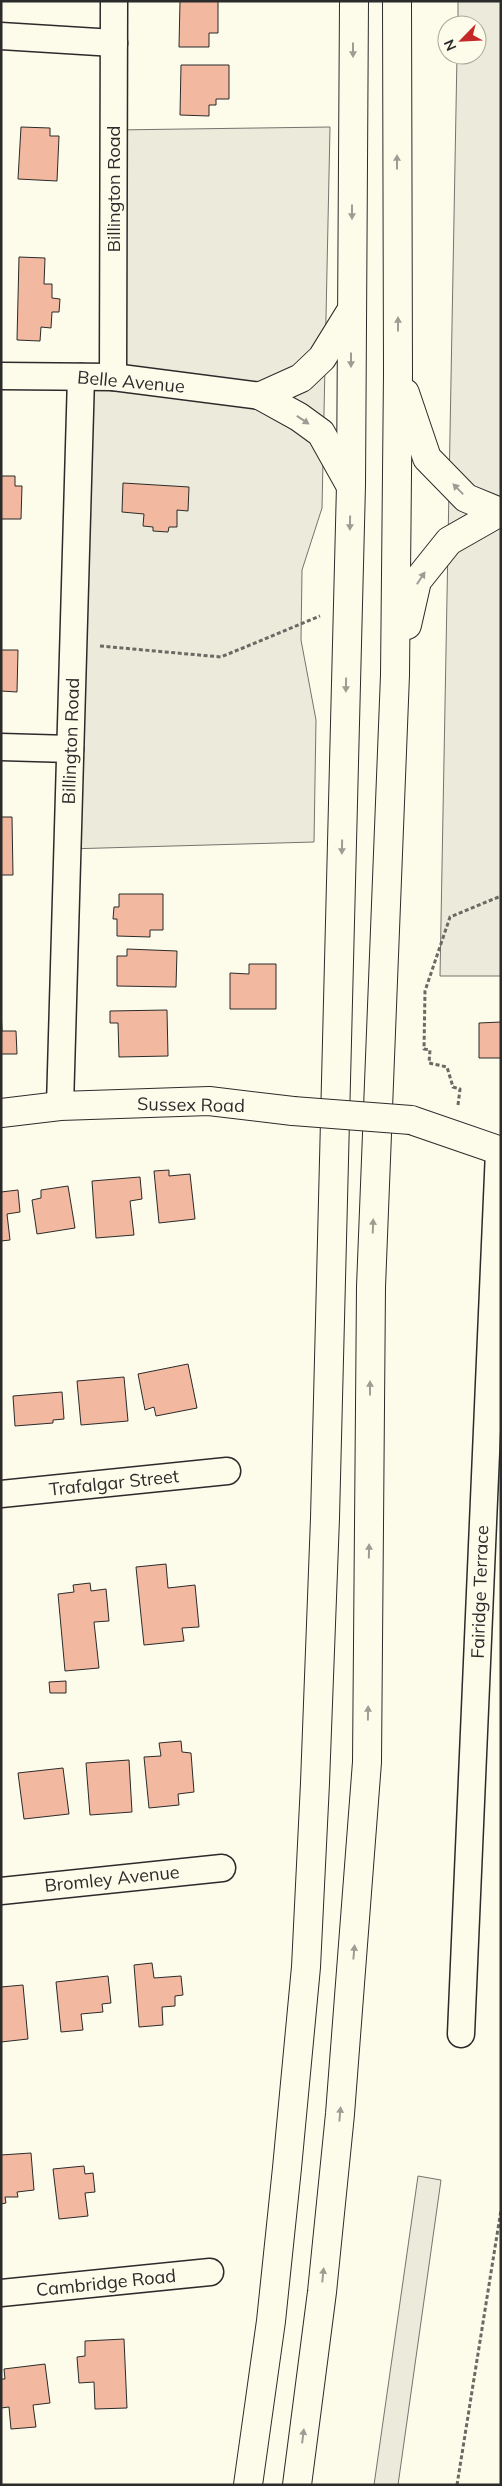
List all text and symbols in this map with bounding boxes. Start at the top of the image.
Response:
north arrow [437,15,487,65]
text: N [440,37,460,54]
one-way arrow [349,42,357,58]
street label: Billington Road [102,126,125,252]
one-way arrow [393,154,401,170]
one-way arrow [348,205,356,221]
one-way arrow [394,316,402,332]
one-way arrow [347,352,355,368]
street label: Belle Avenue [76,365,186,398]
one-way arrow [296,415,310,425]
one-way arrow [452,484,464,496]
one-way arrow [346,515,354,531]
one-way arrow [416,571,425,585]
street label: Billington Road [57,677,84,805]
one-way arrow [342,677,350,693]
one-way arrow [338,840,346,856]
street label: Sussex Road [137,1092,245,1117]
one-way arrow [370,1217,378,1233]
one-way arrow [366,1380,374,1396]
street label: Trafalgar Street [48,1464,180,1501]
street label: Fairidge Terrace [466,1525,493,1659]
one-way arrow [365,1542,373,1558]
one-way arrow [364,1705,372,1721]
street label: Bromley Avenue [43,1860,181,1897]
one-way arrow [350,1943,358,1959]
one-way arrow [337,2105,345,2121]
street label: Cambridge Road [35,2264,177,2301]
one-way arrow [320,2267,328,2283]
one-way arrow [299,2428,307,2444]

